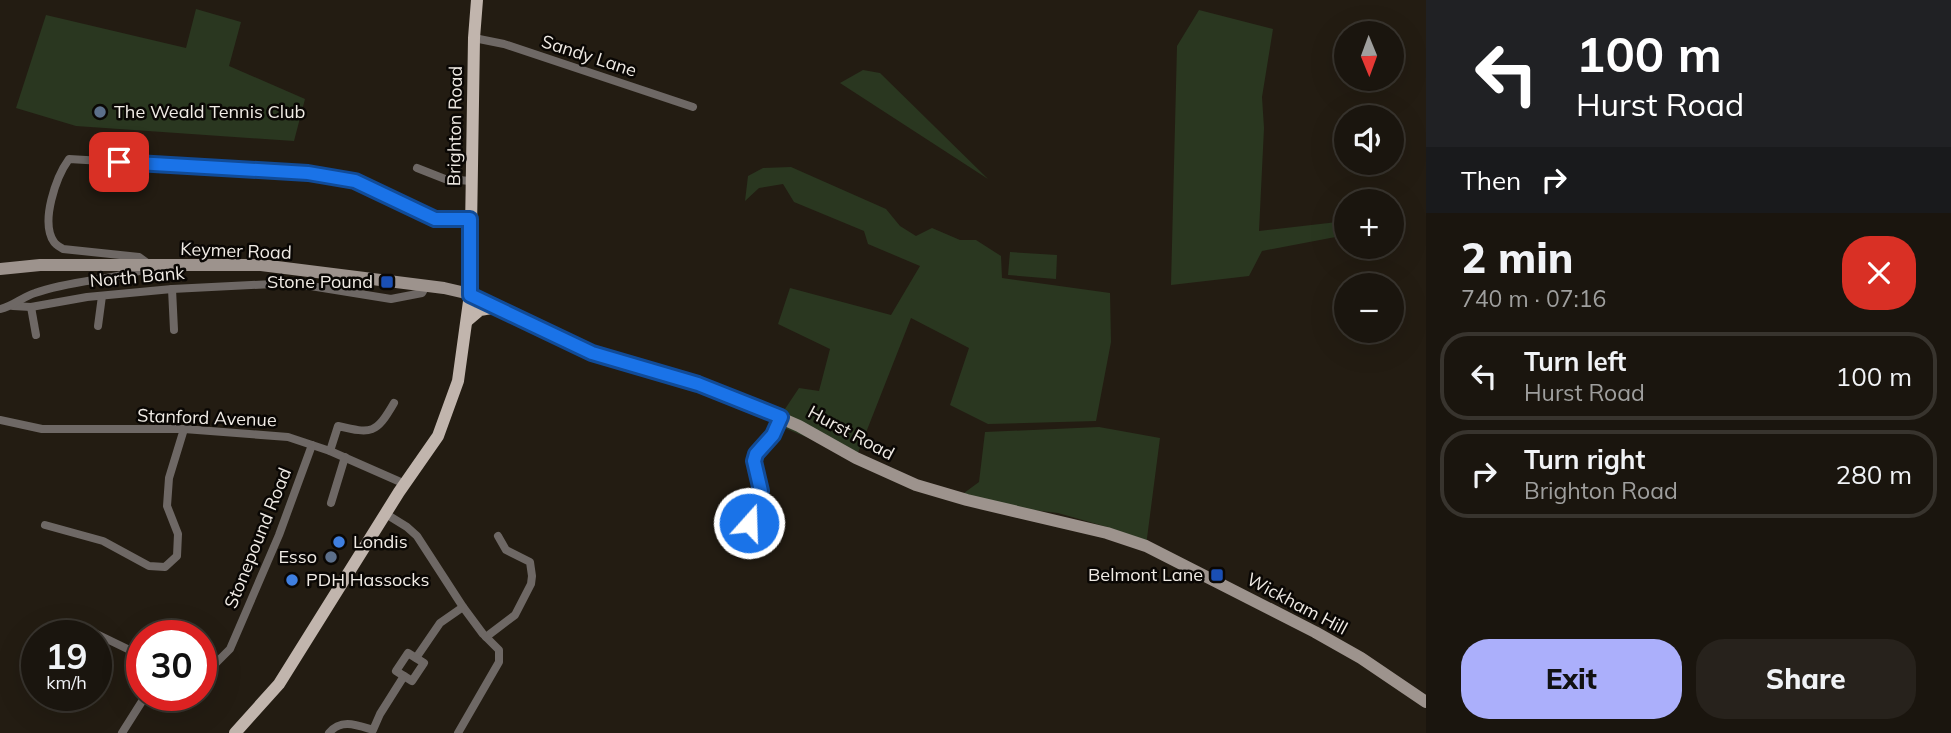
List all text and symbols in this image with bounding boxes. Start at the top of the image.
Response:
north arrow [1334,21,1404,91]
map controls [1334,21,1404,343]
text: 100 m [1576,23,1722,84]
icon: left [1461,28,1552,119]
street label: Sandy Lane [539,29,640,82]
street label: Brighton Road [442,66,467,186]
text: Hurst Road [1576,84,1744,124]
place label: The Weald Tennis Club [114,100,305,123]
marker: The Weald Tennis Club [92,104,108,120]
button: sound [1334,105,1404,175]
pin [89,132,149,192]
icon: arrive [100,143,138,181]
icon: right [1535,161,1573,199]
text: Then [1461,164,1521,197]
button: + [1334,189,1404,259]
text: 2 min [1461,231,1574,284]
button: close [1842,236,1916,310]
street label: Keymer Road [180,237,292,264]
street label: North Bank [89,261,186,292]
place label: Stone Pound [267,270,373,293]
button: − [1334,273,1404,343]
marker: Stone Pound [379,274,395,290]
text: 740 m · 07:16 [1461,284,1606,313]
text: Turn left [1524,345,1626,378]
icon: left [1465,357,1503,395]
text: 100 m [1836,360,1912,393]
text: Hurst Road [1524,378,1645,407]
street label: Hurst Road [804,400,898,465]
street label: Stanford Avenue [137,404,277,431]
text: Turn right [1524,443,1645,476]
icon: right [1465,455,1503,493]
text: 280 m [1836,458,1912,491]
street label: Stonepound Road [219,464,296,612]
text: Brighton Road [1524,476,1678,505]
position arrow [712,486,786,560]
place label: Londis [353,530,408,553]
marker: Londis [331,534,347,550]
place label: Esso [278,545,317,568]
marker: Esso [323,549,339,565]
place label: Belmont Lane [1088,563,1203,586]
marker: Belmont Lane [1209,567,1225,583]
street label: Wickham Hill [1243,567,1352,640]
place label: PDH Hassocks [306,568,429,591]
marker: PDH Hassocks [284,572,300,588]
speed limit sign: 30 [126,620,217,711]
text: 19 [45,634,88,678]
button: Exit [1461,639,1682,719]
button: Share [1696,639,1916,719]
text: km/h [46,671,87,694]

